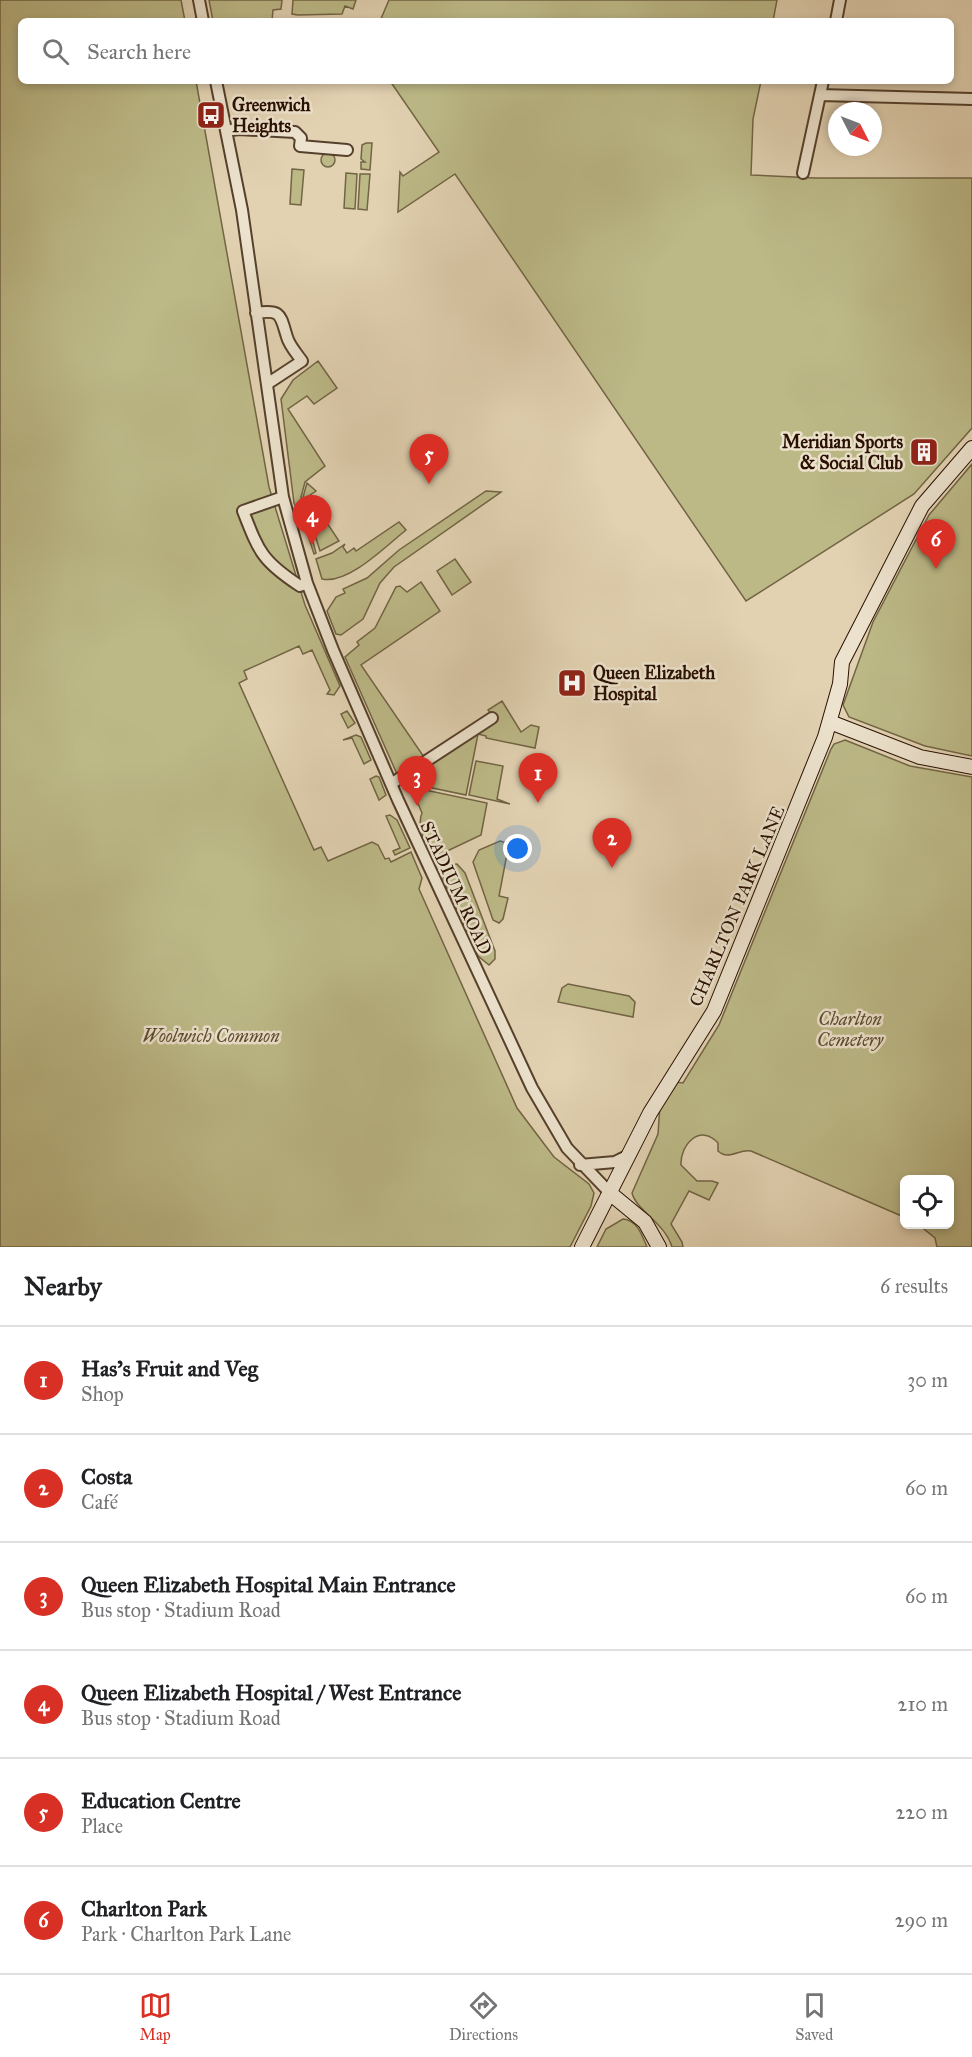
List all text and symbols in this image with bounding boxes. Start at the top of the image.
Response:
search box [18,18,954,84]
icon: search [39,35,72,68]
text: Search here [87,38,191,65]
place label: Greenwich Heights [232,94,312,138]
bus stop icon: Greenwich Heights [195,99,227,131]
north arrow [828,102,882,156]
place label: Meridian Sports & Social Club [782,431,903,474]
pin: 5 [410,434,448,484]
building icon: Meridian Sports & Social Club [908,436,940,468]
pin: 4 [292,496,332,545]
pin: 6 [916,520,956,569]
place label: Queen Elizabeth Hospital [593,662,716,706]
hospital icon: Queen Elizabeth Hospital [556,667,588,699]
pin: 1 [518,754,558,803]
pin: 3 [398,756,436,806]
street label: CHARLTON PARK LANE [685,802,789,1010]
street label: STADIUM ROAD [415,818,497,958]
pin: 2 [592,818,632,868]
your location [503,834,532,863]
park label: Charlton Cemetery [817,1008,884,1051]
park label: Woolwich Common [142,1025,280,1047]
map controls [900,1175,954,1229]
button: locate [900,1175,954,1229]
text: Nearby [24,1270,102,1302]
text: 6 results [880,1274,948,1298]
text: Has’s Fruit and Veg [81,1355,258,1382]
text: 1 [40,1368,47,1392]
text: 30 m [907,1368,948,1392]
text: Shop [81,1382,124,1406]
text: Costa [81,1463,132,1490]
text: 2 [39,1476,48,1500]
text: 60 m [905,1476,948,1500]
text: Café [81,1490,118,1514]
text: Queen Elizabeth Hospital Main Entrance [81,1571,456,1598]
text: 3 [40,1584,48,1608]
text: 60 m [905,1584,948,1608]
text: Bus stop · Stadium Road [81,1598,281,1622]
text: Queen Elizabeth Hospital / West Entrance [81,1679,461,1706]
text: 4 [38,1692,49,1716]
text: 210 m [898,1692,948,1716]
text: Bus stop · Stadium Road [81,1706,281,1730]
text: Education Centre [81,1787,241,1814]
text: 5 [39,1800,48,1824]
text: 220 m [896,1800,948,1824]
text: Place [81,1814,123,1838]
text: Charlton Park [81,1895,207,1922]
text: 6 [38,1908,49,1932]
text: 290 m [895,1908,948,1932]
text: Park · Charlton Park Lane [81,1922,291,1946]
tab: Map [139,1989,172,2044]
tab: Directions [449,1989,518,2044]
tab: Saved [795,1989,833,2044]

